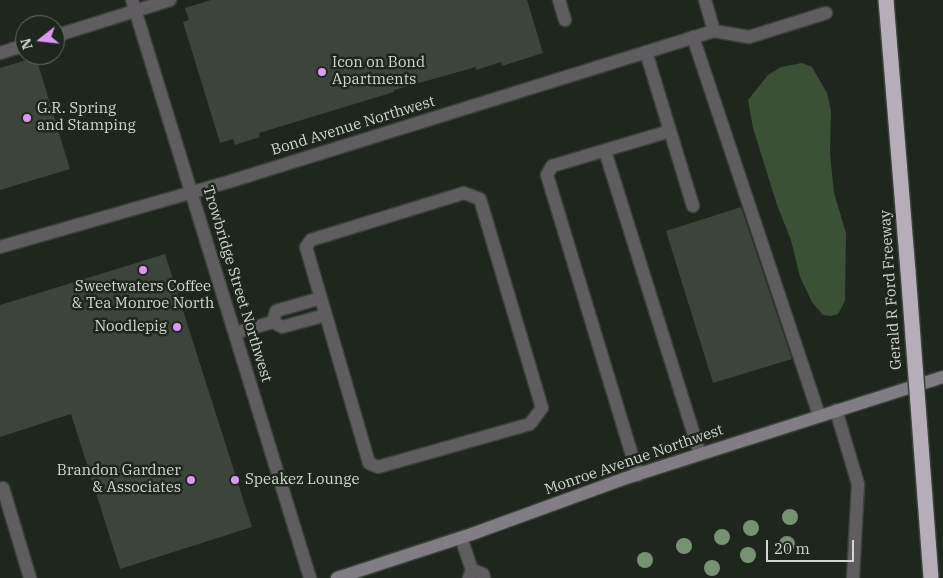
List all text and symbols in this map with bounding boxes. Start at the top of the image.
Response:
north arrow [15,15,65,65]
text: N [16,36,37,52]
place label: Icon on Bond Apartments [332,54,425,89]
marker: Icon on Bond Apartments [316,66,328,78]
street label: Bond Avenue Northwest [269,92,437,160]
place label: G.R. Spring and Stamping [37,100,136,135]
marker: G.R. Spring and Stamping [21,112,33,124]
street label: Trowbridge Street Northwest [199,184,275,384]
street label: Gerald R Ford Freeway [876,209,906,371]
marker: Sweetwaters Coffee & Tea Monroe North [137,264,149,276]
place label: Sweetwaters Coffee & Tea Monroe North [72,278,214,313]
place label: Noodlepig [94,318,167,336]
marker: Noodlepig [171,321,183,333]
street label: Monroe Avenue Northwest [542,421,726,499]
place label: Brandon Gardner & Associates [57,462,181,497]
place label: Speakez Lounge [245,471,359,489]
marker: Brandon Gardner & Associates [185,474,197,486]
marker: Speakez Lounge [229,474,241,486]
scale bar [768,530,856,562]
text: 20 m [774,539,810,558]

